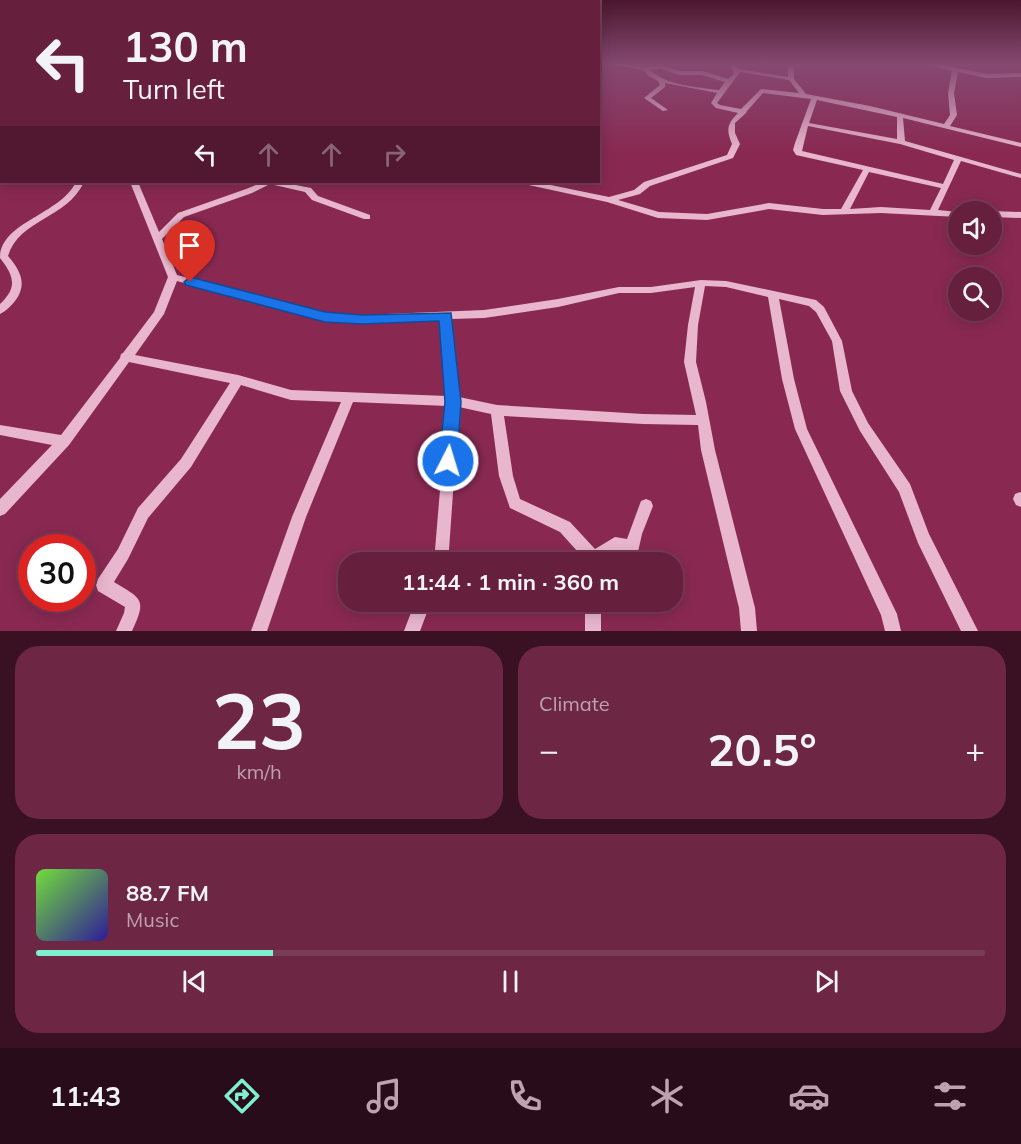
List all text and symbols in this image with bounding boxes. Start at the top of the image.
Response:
text: 130 m [123,20,248,73]
icon: left [24,24,102,102]
text: Turn left [123,72,225,106]
icon: left [189,138,222,171]
icon: ahead [252,138,285,171]
icon: ahead [315,138,348,171]
icon: right [378,138,411,171]
map controls [948,201,1002,321]
button: sound [948,201,1002,255]
pin [164,220,215,282]
icon: arrive [173,229,206,262]
button: search [948,267,1002,321]
position arrow [416,429,480,493]
speed limit sign: 30 [18,534,96,612]
text: 11:44 · 1 min · 360 m [402,568,619,596]
text: 23 [212,671,306,769]
text: Climate [539,691,610,716]
text: 20.5° [707,721,817,777]
text: − [539,729,559,770]
text: + [965,729,985,770]
text: km/h [236,759,282,784]
text: 88.7 FM [126,879,209,907]
text: Music [126,907,179,932]
icon: previous [178,965,211,998]
icon: pause [494,965,527,998]
icon: next [810,965,843,998]
icon: directions [221,1075,263,1117]
icon: music [363,1075,405,1117]
icon: phone [504,1075,546,1117]
icon: climate [646,1075,688,1117]
icon: car [788,1075,830,1117]
icon: filters [929,1075,971,1117]
text: 11:43 [50,1079,121,1113]

